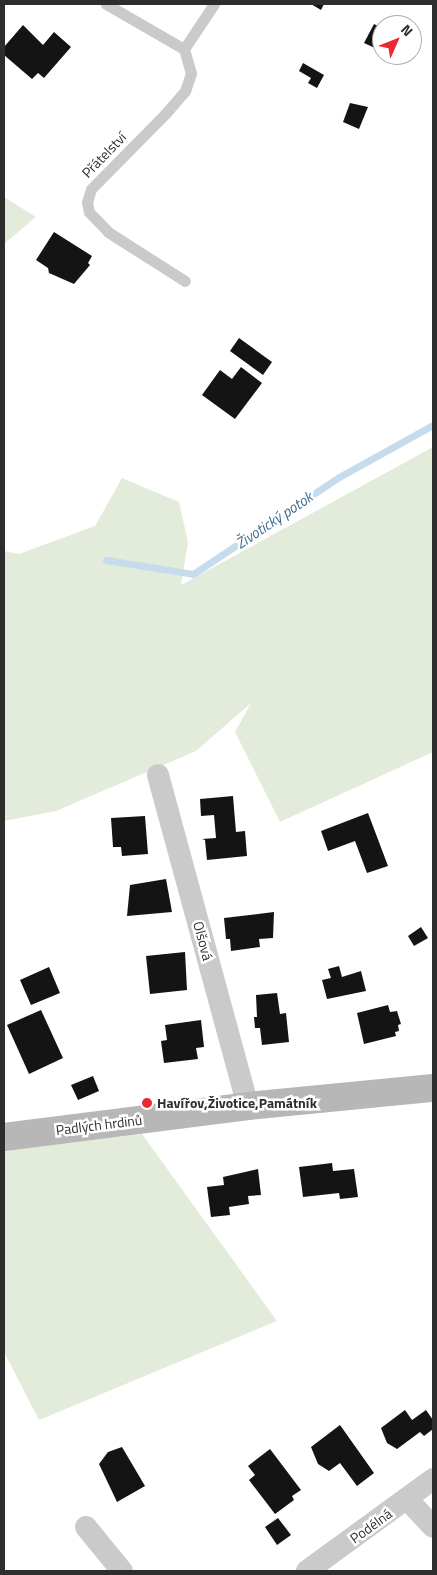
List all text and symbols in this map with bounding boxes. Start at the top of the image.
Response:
north arrow [372,15,422,65]
text: N [397,19,418,41]
street label: Přátelství [78,129,130,181]
water label: Životický potok [232,488,316,552]
street label: Olšová [190,920,216,962]
place label: Havířov,Životice,Památník [157,1095,317,1111]
marker: Havířov,Životice,Památník [141,1097,153,1109]
street label: Padlých hrdinů [55,1111,143,1139]
street label: Podélná [347,1505,395,1547]

